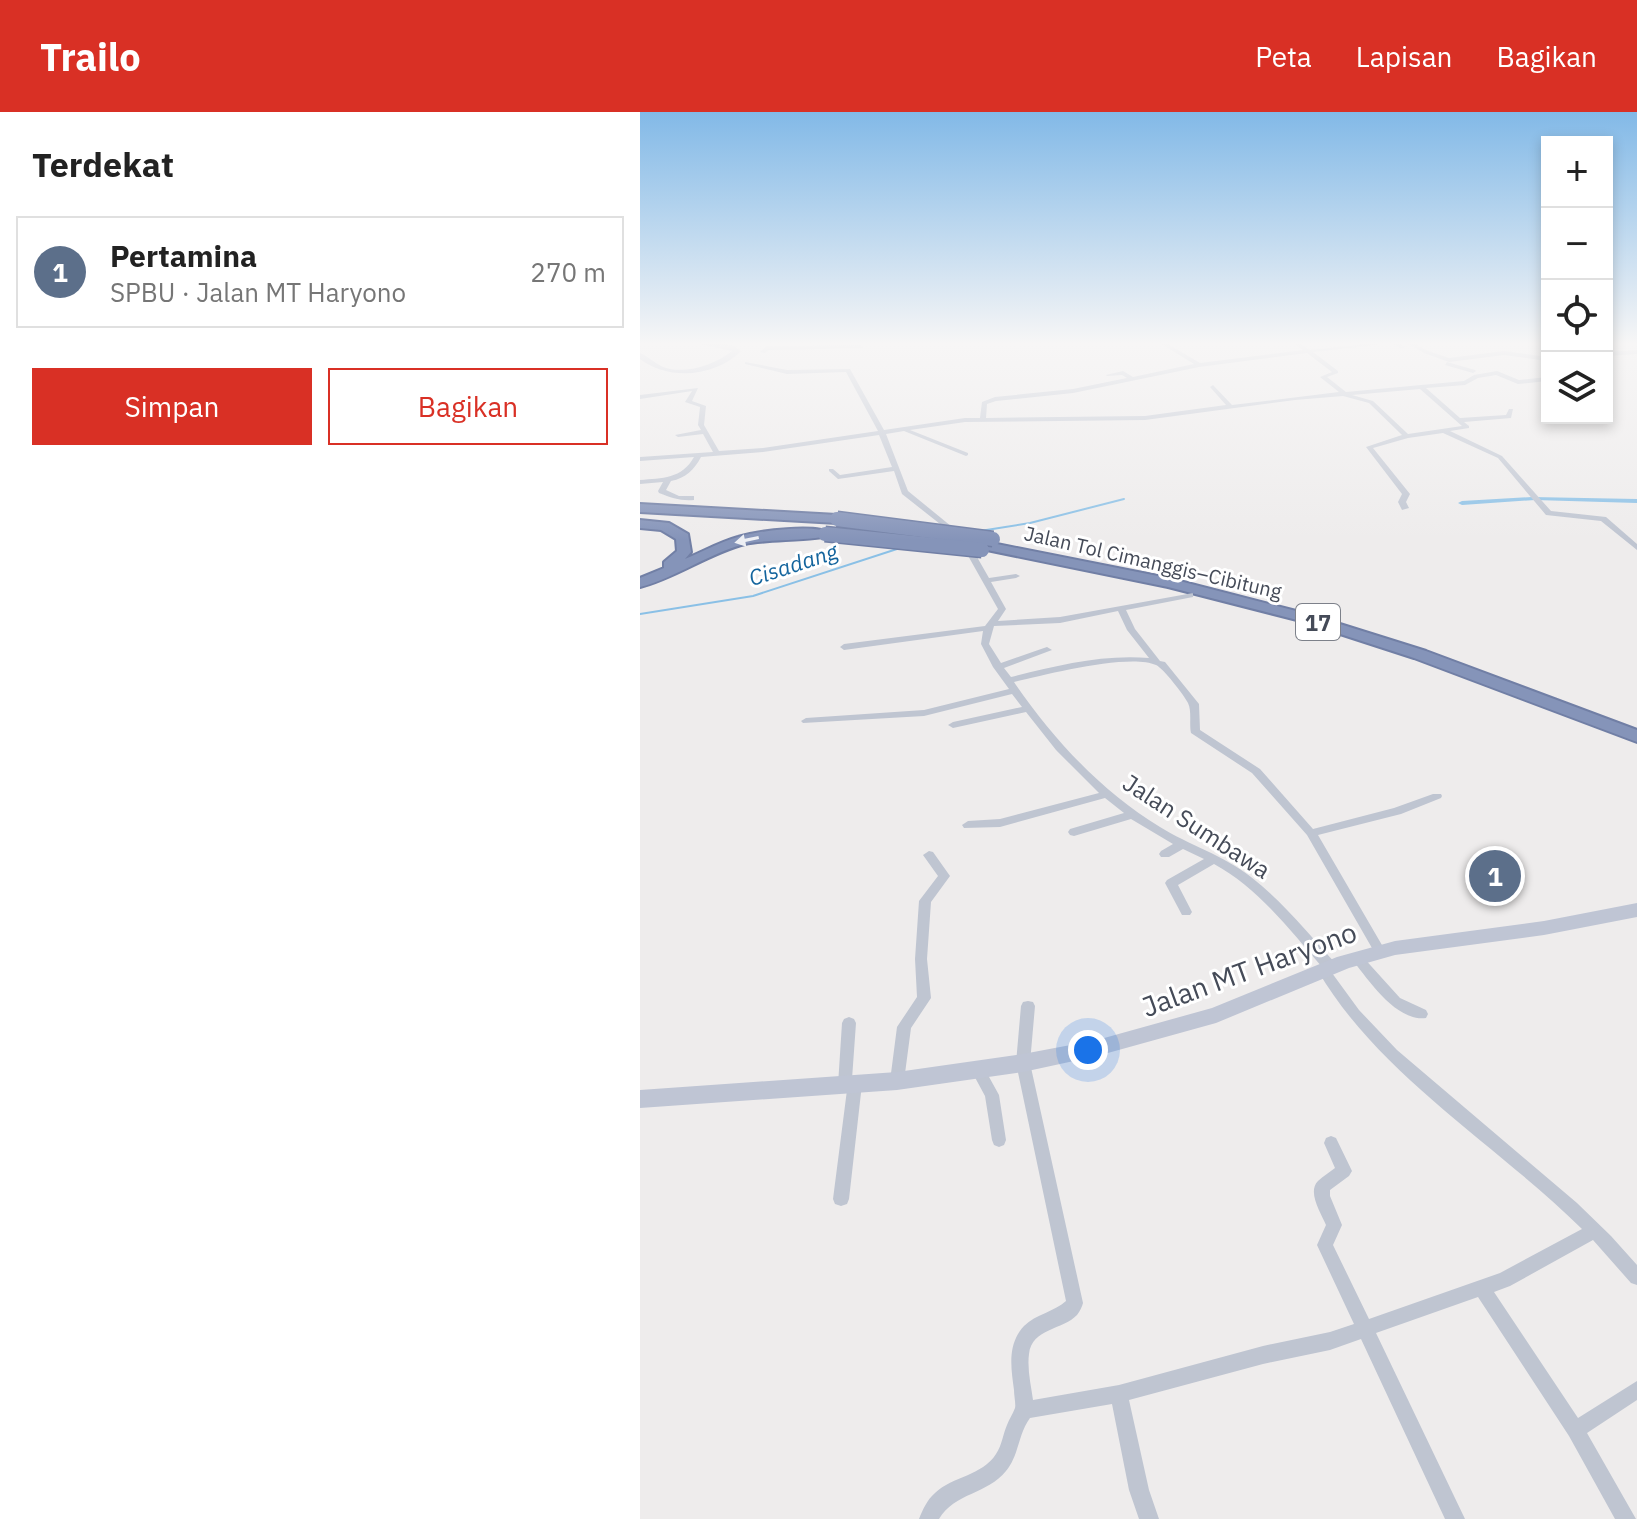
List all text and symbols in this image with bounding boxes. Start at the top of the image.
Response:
text: Trailo [40,32,141,81]
text: Peta [1255,38,1312,75]
text: Lapisan [1356,38,1453,75]
text: Bagikan [1497,38,1597,75]
map controls [1541,136,1613,424]
button: + [1541,136,1613,208]
text: Terdekat [32,142,174,186]
button: − [1541,208,1613,280]
text: Pertamina [110,236,257,275]
text: 1 [52,255,68,289]
text: 270 m [530,255,606,289]
text: SPBU · Jalan MT Haryono [110,275,406,309]
button: locate [1541,280,1613,352]
button: layers [1541,352,1613,424]
button: Simpan [32,368,312,445]
button: Bagikan [328,368,608,445]
street label: Jalan Tol Cimanggis–Cibitung [1022,519,1285,605]
one-way arrow [734,534,759,547]
water label: Cisadang [745,536,842,592]
road number: 17 [1296,604,1340,640]
street label: Jalan Sumbawa [1117,766,1277,886]
pin: 1 [1469,846,1521,906]
street label: Jalan MT Haryono [1136,913,1362,1025]
your location [1068,1030,1108,1070]

